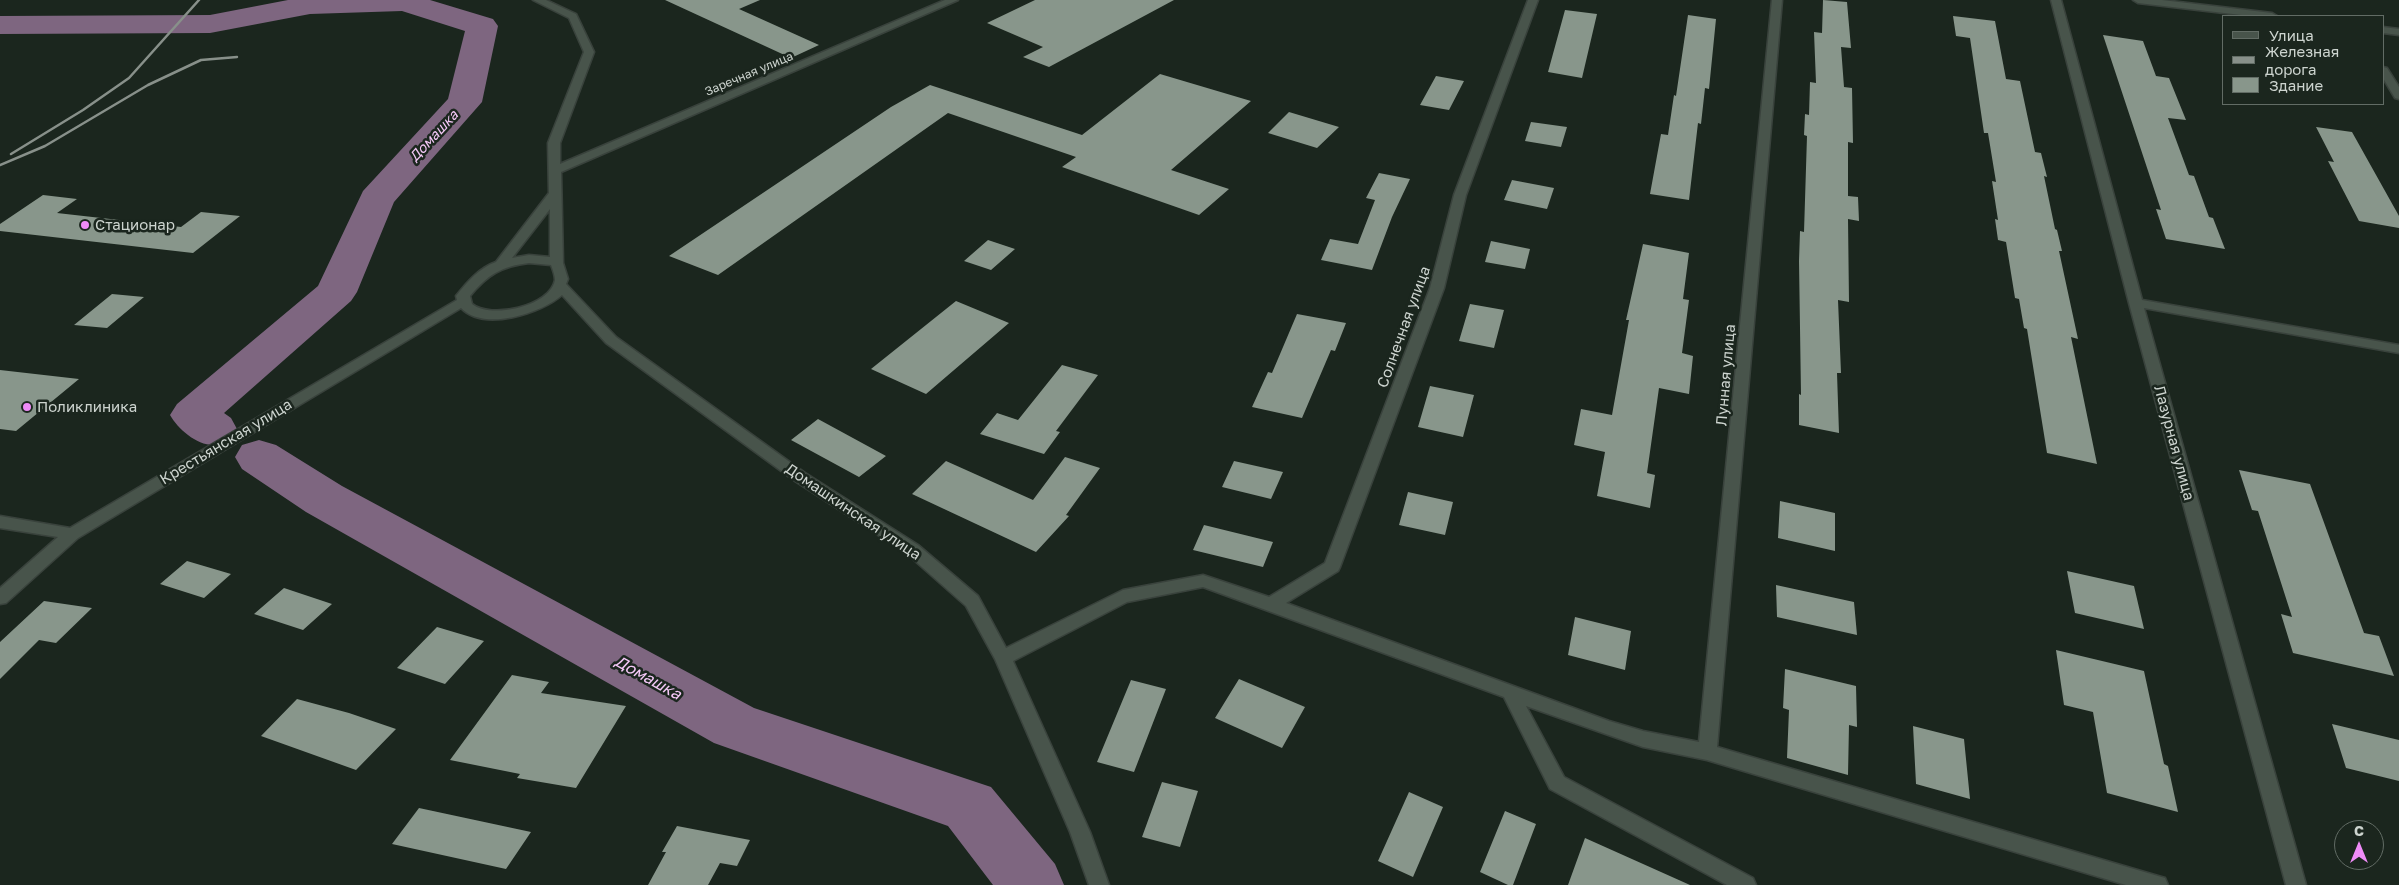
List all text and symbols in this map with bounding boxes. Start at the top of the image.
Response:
legend [2222,15,2384,105]
text: Улица [2269,26,2314,44]
text: Железная дорога [2265,42,2339,78]
street label: Заречная улица [703,49,795,99]
text: Здание [2269,76,2323,94]
water label: Домашка [406,107,462,165]
place label: Стационар [95,216,175,234]
marker: Стационар [79,219,91,231]
street label: Солнечная улица [1374,264,1434,390]
street label: Лунная улица [1713,323,1739,427]
street label: Лазурная улица [2150,384,2198,502]
street label: Крестьянская улица [157,395,295,489]
place label: Поликлиника [37,398,137,416]
marker: Поликлиника [21,401,33,413]
street label: Домашкинская улица [782,460,924,564]
water label: Домашка [612,652,684,704]
north arrow [2334,820,2384,870]
text: С [2354,822,2364,839]

